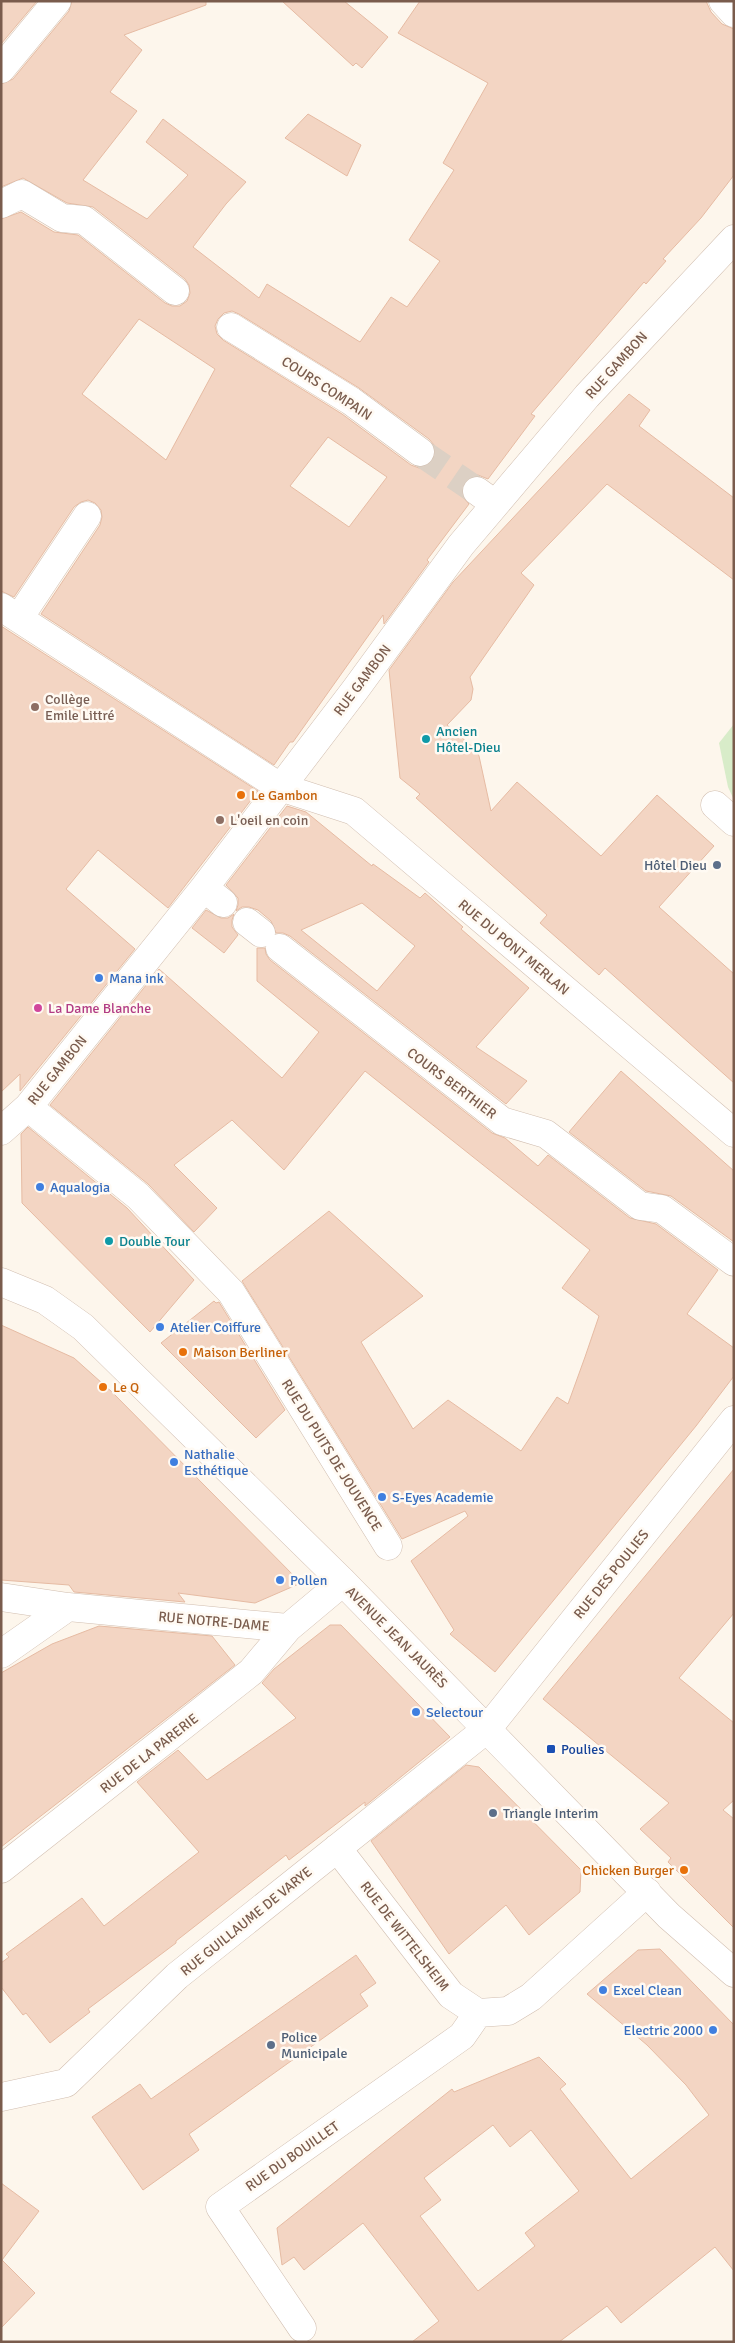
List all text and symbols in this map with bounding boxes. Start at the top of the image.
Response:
street label: RUE GAMBON [582,328,651,402]
street label: COURS COMPAIN [278,353,375,424]
street label: RUE GAMBON [330,641,395,719]
place label: Collège Emile Littré [45,691,114,724]
marker: Collège Emile Littré [29,701,41,713]
place label: Ancien Hôtel-Dieu [436,723,501,756]
marker: Ancien Hôtel-Dieu [420,733,432,745]
place label: Le Gambon [251,787,318,804]
marker: Le Gambon [235,789,247,801]
place label: L'oeil en coin [230,812,308,829]
marker: L'oeil en coin [214,814,226,826]
place label: Hôtel Dieu [644,857,707,874]
marker: Hôtel Dieu [711,859,723,871]
street label: RUE DU PONT MERLAN [455,896,573,999]
place label: Mana ink [109,970,164,987]
marker: Mana ink [93,972,105,984]
place label: La Dame Blanche [48,1000,151,1017]
marker: La Dame Blanche [32,1002,44,1014]
street label: RUE GAMBON [24,1032,91,1109]
street label: COURS BERTHIER [404,1044,500,1123]
place label: Aqualogia [50,1179,110,1196]
marker: Aqualogia [34,1181,46,1193]
place label: Double Tour [119,1233,191,1250]
marker: Double Tour [103,1235,115,1247]
place label: Atelier Coiffure [170,1319,261,1336]
marker: Atelier Coiffure [154,1321,166,1333]
place label: Maison Berliner [193,1344,288,1361]
marker: Maison Berliner [177,1346,189,1358]
street label: RUE DU PUITS DE JOUVENCE [278,1376,385,1534]
place label: Le Q [113,1379,139,1396]
marker: Le Q [97,1381,109,1393]
place label: Nathalie Esthétique [184,1446,248,1479]
marker: Nathalie Esthétique [168,1456,180,1468]
place label: S-Eyes Academie [392,1489,493,1506]
marker: S-Eyes Academie [376,1491,388,1503]
street label: RUE DES POULIES [570,1526,653,1622]
place label: Pollen [290,1572,327,1589]
marker: Pollen [274,1574,286,1586]
street label: AVENUE JEAN JAURÈS [342,1583,451,1692]
street label: RUE NOTRE-DAME [158,1608,270,1635]
place label: Selectour [426,1704,484,1721]
marker: Selectour [410,1706,422,1718]
street label: RUE DE LA PARERIE [97,1710,202,1797]
place label: Poulies [561,1741,604,1758]
marker: Poulies [545,1743,557,1755]
place label: Triangle Interim [503,1805,598,1822]
marker: Triangle Interim [487,1807,499,1819]
place label: Chicken Burger [582,1862,675,1879]
street label: RUE GUILLAUME DE VARYE [177,1863,316,1980]
marker: Chicken Burger [678,1864,690,1876]
street label: RUE DE WITTELSHEIM [356,1878,453,1995]
place label: Excel Clean [613,1982,682,1999]
marker: Excel Clean [597,1984,609,1996]
place label: Electric 2000 [623,2022,703,2039]
marker: Electric 2000 [707,2024,719,2036]
place label: Police Municipale [281,2029,347,2062]
marker: Police Municipale [265,2039,277,2051]
street label: RUE DU BOUILLET [242,2118,342,2195]

